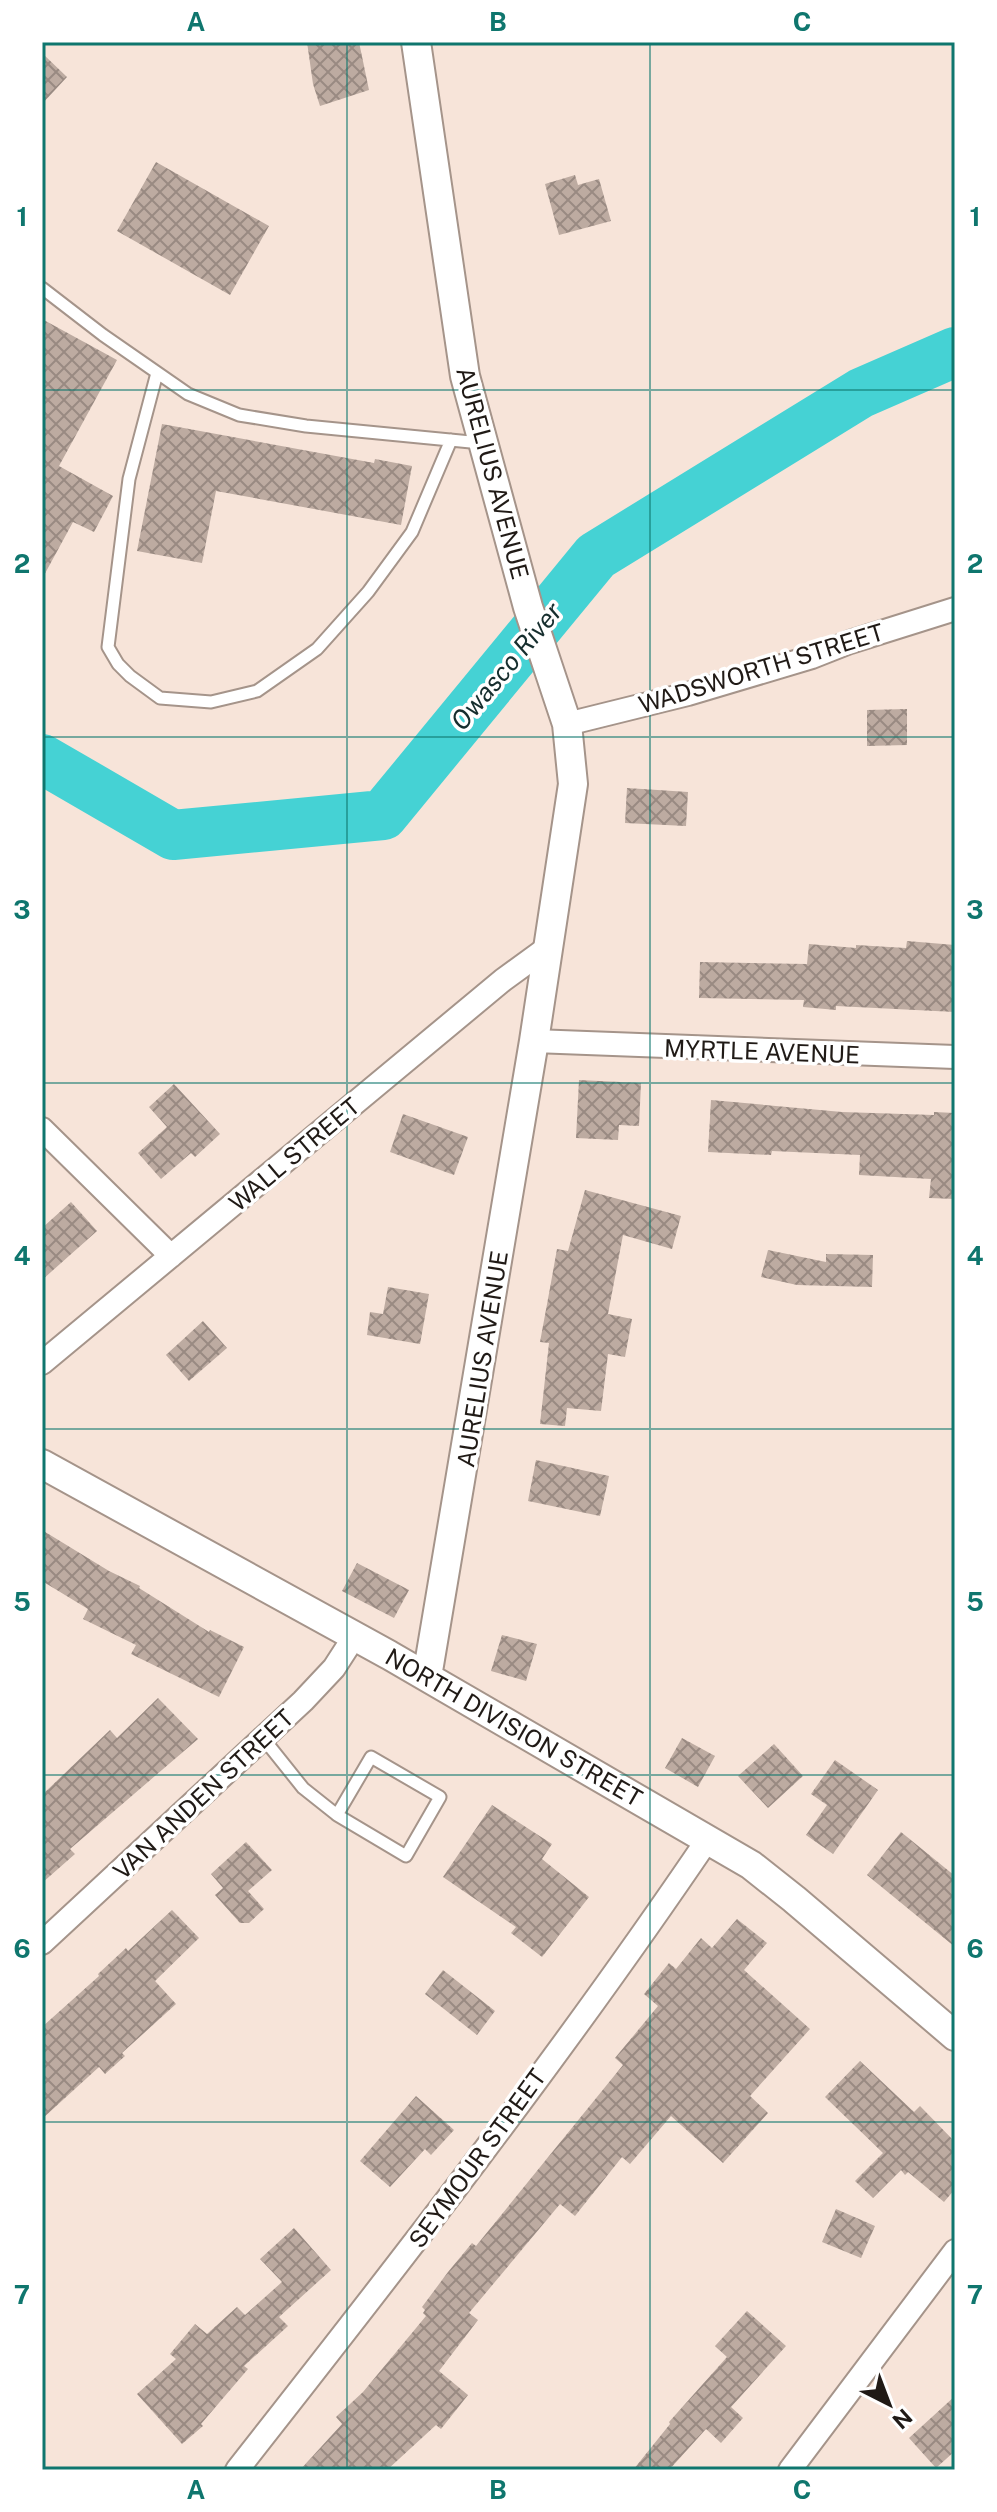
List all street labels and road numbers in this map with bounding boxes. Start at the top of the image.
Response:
street label: AURELIUS AVENUE [451,364,535,582]
street label: WADSWORTH STREET [635,617,887,719]
street label: MYRTLE AVENUE [664,1034,860,1068]
street label: WALL STREET [223,1091,365,1217]
street label: AURELIUS AVENUE [451,1249,513,1469]
street label: NORTH DIVISION STREET [381,1642,647,1812]
street label: VAN ANDEN STREET [107,1703,299,1885]
street label: SEYMOUR STREET [403,2063,551,2253]

